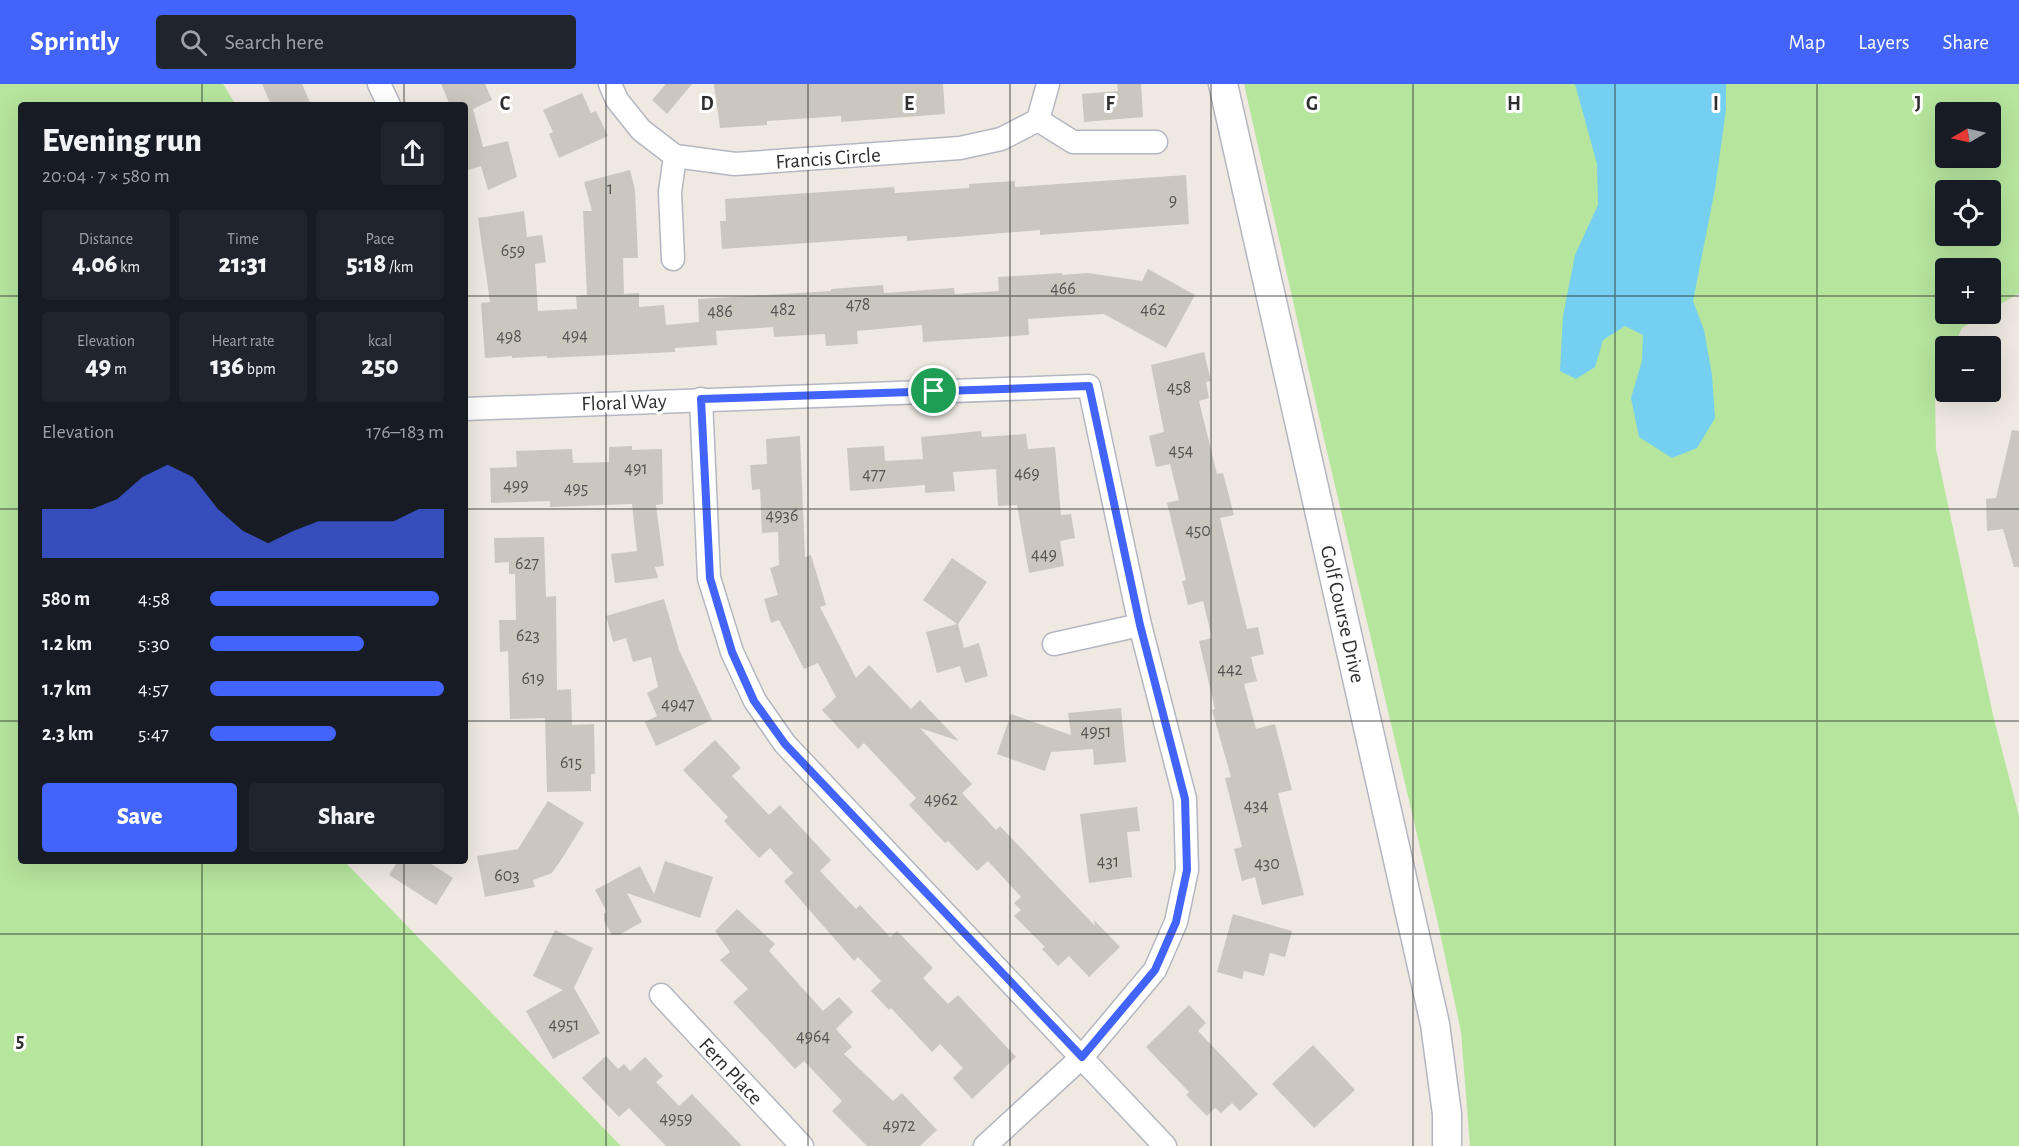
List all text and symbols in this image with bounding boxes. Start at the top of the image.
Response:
search box [156,15,576,69]
icon: search [177,26,210,59]
text: Sprintly [30,28,120,56]
text: Search here [225,31,324,53]
text: Map [1789,32,1825,53]
text: Layers [1858,32,1909,53]
text: Share [1942,32,1989,53]
text: C [500,94,511,114]
text: D [700,94,714,114]
text: E [904,94,914,114]
text: F [1105,94,1115,114]
text: G [1306,94,1318,114]
text: H [1507,94,1521,114]
text: I [1713,94,1719,114]
text: J [1915,94,1921,114]
north arrow [1935,102,2001,168]
map controls [1935,102,2001,402]
button: share [381,122,444,185]
text: Evening run [42,125,202,158]
street label: Francis Circle [775,144,881,173]
text: 20:04 · 7 × 580 m [42,166,170,186]
house number: 1 [607,180,613,198]
button: locate [1935,180,2001,246]
house number: 9 [1169,192,1177,210]
text: Distance [79,231,133,247]
text: Time [227,231,259,247]
text: Pace [366,231,394,247]
house number: 659 [501,242,525,260]
text: 4.06 [72,251,117,277]
text: 21:31 [219,251,267,277]
text: 5:18 [346,251,386,277]
button: + [1935,258,2001,324]
text: km [117,259,140,275]
text: /km [386,259,414,275]
house number: 466 [1050,280,1076,298]
house number: 478 [846,296,870,314]
house number: 482 [770,301,796,319]
house number: 462 [1140,301,1166,319]
house number: 486 [707,303,733,321]
house number: 494 [562,327,588,345]
house number: 498 [496,328,522,346]
text: Elevation [77,333,135,349]
text: Heart rate [212,333,274,349]
text: kcal [368,333,392,349]
button: − [1935,336,2001,402]
text: 49 [85,353,111,379]
text: 136 [210,353,244,379]
text: 250 [361,353,399,379]
text: m [111,361,127,377]
text: bpm [244,361,276,377]
pin [908,365,959,416]
icon: arrive [917,374,950,407]
house number: 458 [1167,379,1191,397]
street label: Floral Way [581,391,667,414]
text: Elevation [42,422,114,442]
text: 176–183 m [366,422,444,442]
house number: 454 [1169,442,1194,460]
house number: 491 [624,460,648,478]
house number: 469 [1014,465,1040,483]
house number: 477 [862,466,886,484]
house number: 499 [503,477,529,495]
house number: 495 [564,480,588,498]
house number: 4936 [766,507,799,525]
house number: 450 [1185,522,1211,540]
street label: Golf Course Drive [1317,543,1369,685]
house number: 449 [1031,546,1057,564]
house number: 627 [515,555,539,573]
text: 580 m [42,589,90,609]
text: 4:58 [138,589,170,609]
house number: 623 [516,627,540,645]
text: 1.2 km [42,634,92,654]
text: 5:30 [138,634,170,654]
house number: 442 [1217,661,1243,679]
house number: 619 [521,670,545,688]
text: 1.7 km [42,679,91,699]
text: 4:57 [138,679,169,699]
house number: 4947 [661,696,695,714]
house number: 4951 [1081,723,1111,741]
text: 2.3 km [42,724,94,744]
text: 5:47 [138,724,169,744]
house number: 615 [560,754,582,772]
button: Save [42,783,237,852]
button: Share [249,783,444,852]
house number: 4962 [924,791,958,809]
house number: 434 [1244,797,1269,815]
house number: 431 [1097,853,1119,871]
house number: 430 [1254,855,1280,873]
house number: 603 [494,867,520,885]
house number: 4951 [549,1016,579,1034]
house number: 4964 [796,1028,830,1046]
text: 5 [16,1031,24,1051]
street label: Fern Place [695,1034,767,1109]
house number: 4959 [659,1110,693,1128]
house number: 4972 [883,1117,915,1135]

